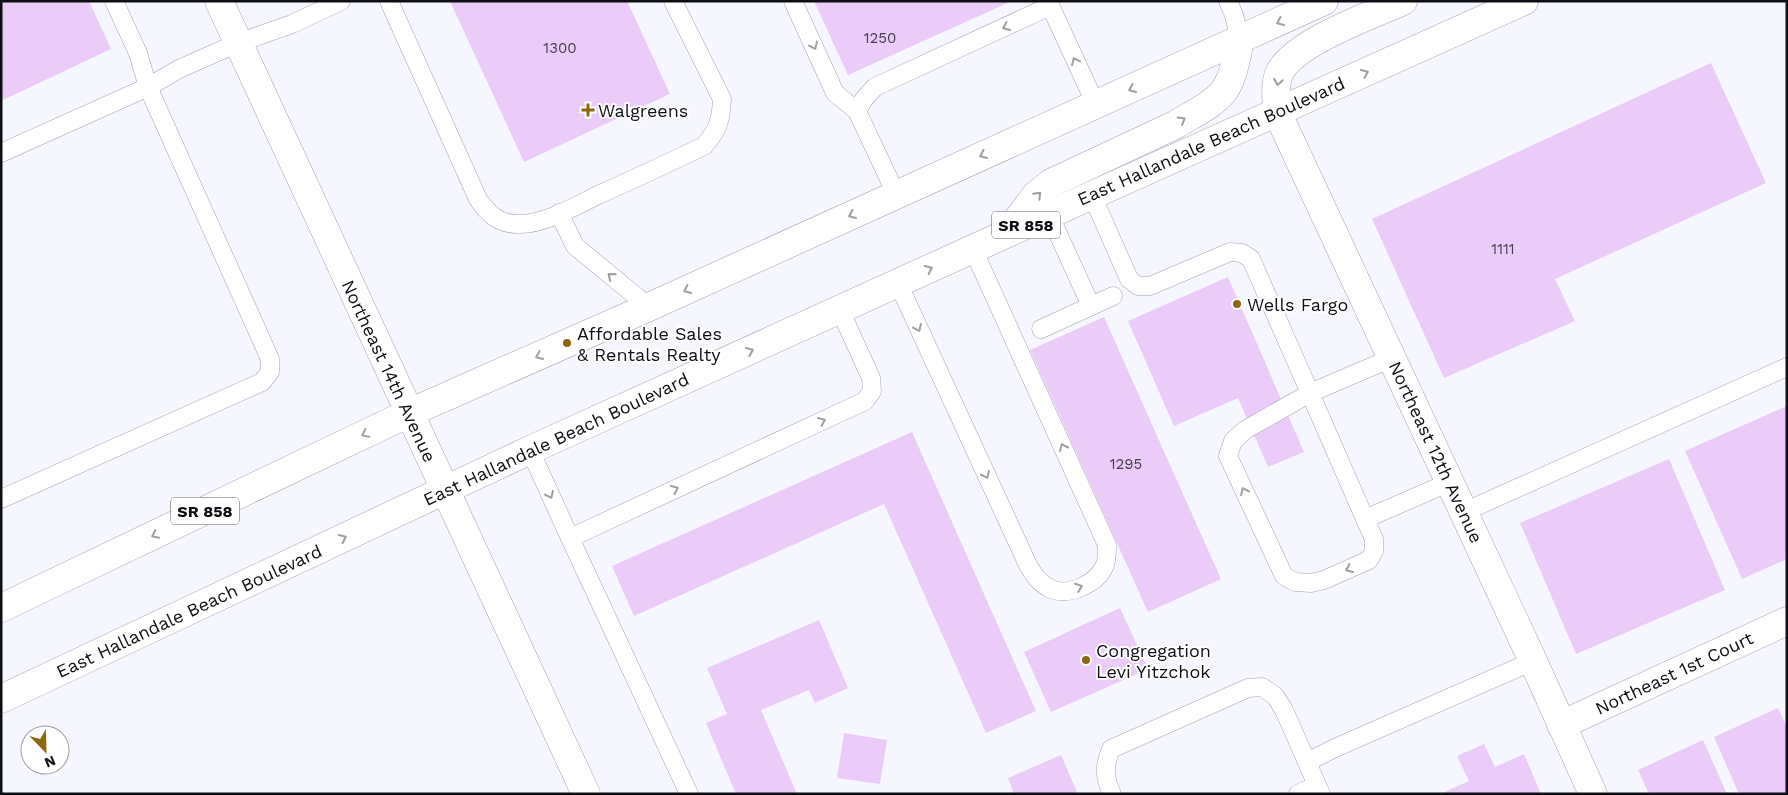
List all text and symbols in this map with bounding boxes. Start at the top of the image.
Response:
one-way arrow [1276,16,1285,26]
one-way arrow [1002,21,1011,31]
house number: 1250 [864,29,896,47]
house number: 1300 [543,39,577,57]
one-way arrow [807,41,818,50]
one-way arrow [1071,57,1082,66]
one-way arrow [1360,68,1369,79]
street label: East Hallandale Beach Boulevard [1074,72,1348,210]
one-way arrow [1273,78,1284,86]
one-way arrow [1128,82,1137,93]
place label: Walgreens [598,100,688,121]
marker: Walgreens [582,104,594,116]
one-way arrow [1177,117,1186,127]
one-way arrow [979,149,988,160]
one-way arrow [1032,191,1041,200]
one-way arrow [848,208,857,219]
road number: SR 858 [992,212,1060,238]
house number: 1111 [1491,240,1515,258]
one-way arrow [924,265,933,275]
one-way arrow [608,274,617,282]
street label: Northeast 14th Avenue [338,277,440,465]
one-way arrow [683,283,692,294]
place label: Wells Fargo [1247,294,1348,315]
marker: Wells Fargo [1231,298,1243,310]
place label: Affordable Sales & Rentals Realty [577,323,722,365]
one-way arrow [912,323,923,332]
marker: Affordable Sales & Rentals Realty [561,337,573,349]
one-way arrow [744,347,753,357]
one-way arrow [535,350,544,360]
street label: Northeast 12th Avenue [1385,358,1487,546]
street label: East Hallandale Beach Boulevard [420,368,692,510]
one-way arrow [817,418,826,428]
one-way arrow [361,428,370,439]
one-way arrow [1058,443,1069,452]
house number: 1295 [1110,455,1142,473]
one-way arrow [980,470,991,479]
one-way arrow [670,485,679,496]
one-way arrow [1240,487,1251,496]
one-way arrow [544,490,555,499]
road number: SR 858 [171,498,239,524]
one-way arrow [151,528,160,539]
one-way arrow [338,533,347,544]
street label: East Hallandale Beach Boulevard [53,540,325,682]
one-way arrow [1345,563,1354,574]
one-way arrow [1074,583,1083,593]
street label: Northeast 1st Court [1592,627,1757,719]
place label: Congregation Levi Yitzchok [1096,640,1211,682]
marker: Congregation Levi Yitzchok [1080,654,1092,666]
north arrow [20,725,70,775]
text: N [42,753,58,771]

